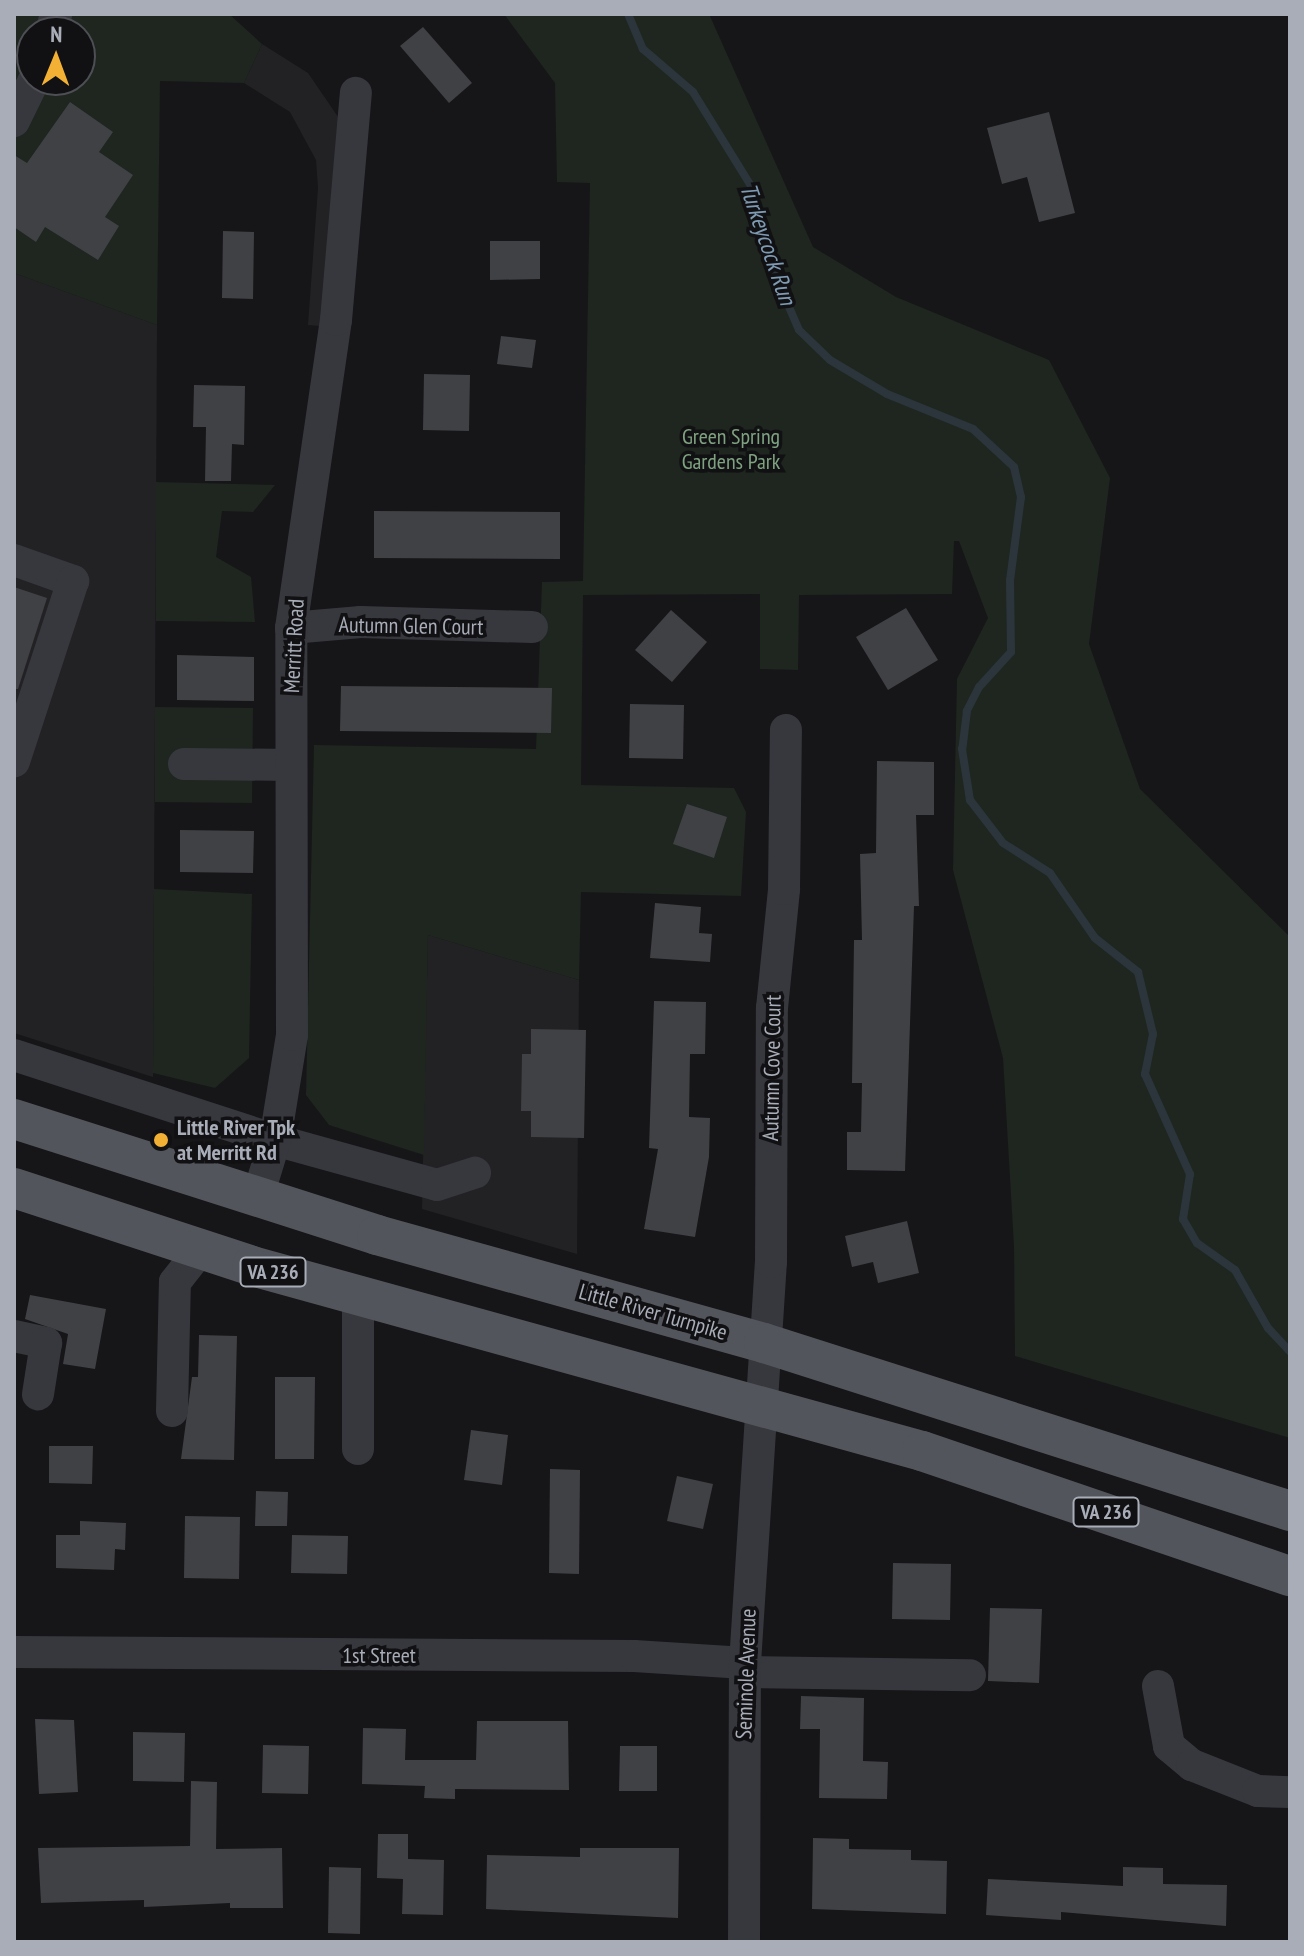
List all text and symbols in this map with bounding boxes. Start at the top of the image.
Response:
north arrow [16,16,96,96]
text: N [50,20,63,48]
water label: Turkeycock Run [734,179,802,309]
park label: Green Spring Gardens Park [682,423,780,474]
street label: Merritt Road [278,598,310,694]
street label: Autumn Glen Court [338,612,484,640]
street label: Autumn Cove Court [758,995,786,1141]
place label: Little River Tpk at Merritt Rd [177,1114,296,1166]
marker: Little River Tpk at Merritt Rd [152,1131,170,1149]
road number: VA 236 [239,1256,307,1288]
street label: Little River Turnpike [576,1278,730,1346]
road number: VA 236 [1072,1496,1140,1528]
street label: Seminole Avenue [731,1608,761,1740]
street label: 1st Street [342,1643,416,1669]

